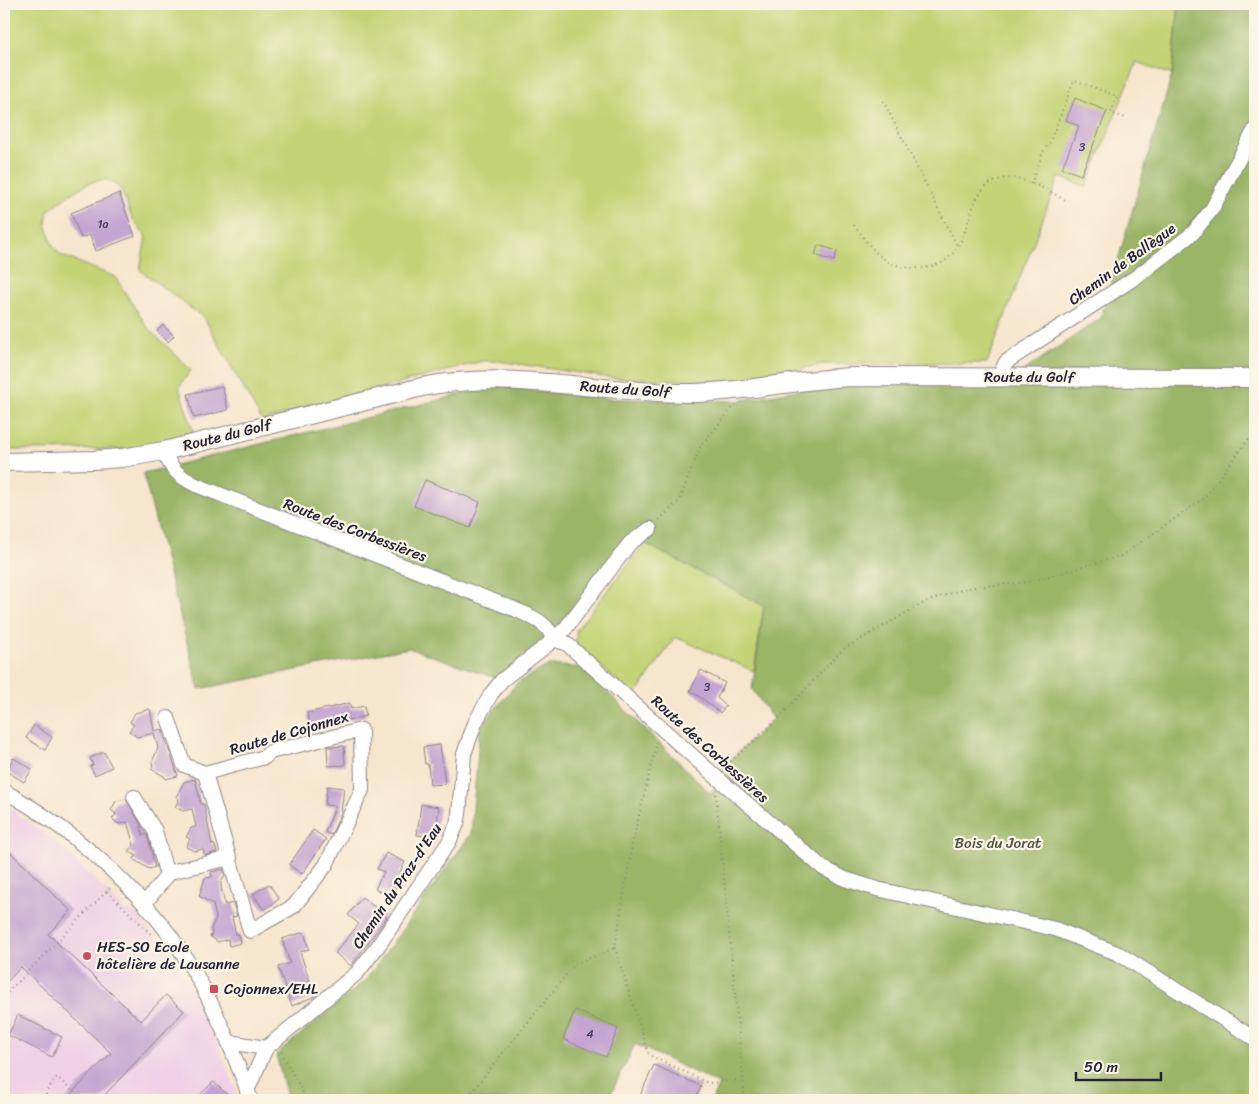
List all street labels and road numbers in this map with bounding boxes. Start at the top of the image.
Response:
street label: Chemin de Ballègue [1063,216,1181,312]
street label: Route du Golf [984,364,1076,390]
street label: Route du Golf [579,373,673,405]
street label: Route du Golf [180,411,276,459]
street label: Route des Corbessières [280,491,431,570]
street label: Route des Corbessières [645,689,776,810]
street label: Route de Cojonnex [227,704,352,762]
street label: Chemin du Praz-d'Eau [345,818,449,954]

